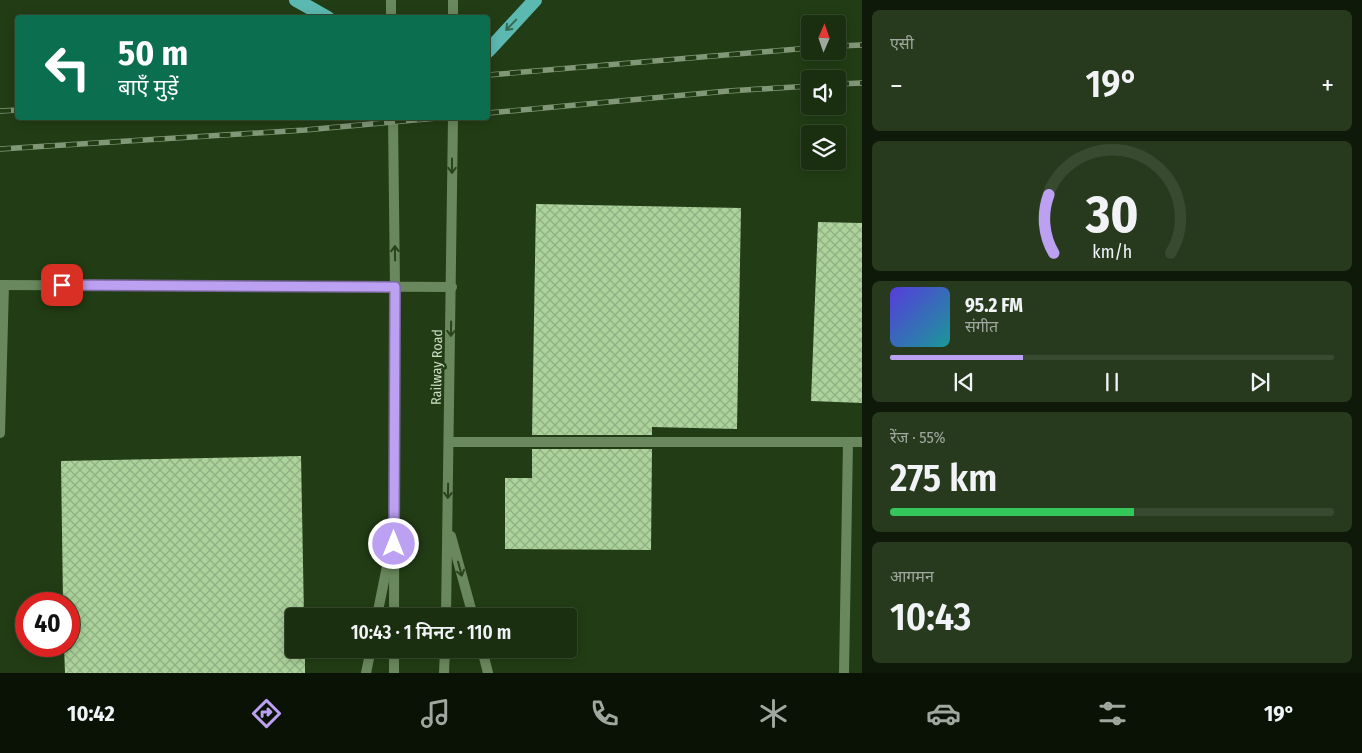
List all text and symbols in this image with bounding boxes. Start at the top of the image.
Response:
north arrow [801,15,846,60]
map controls [801,15,846,170]
one-way arrow [505,18,517,31]
text: 50 m [118,32,188,74]
text: एसी [890,34,914,53]
icon: left [35,35,100,100]
text: 19° [1085,61,1138,107]
text: − [890,69,903,102]
text: + [1321,69,1334,102]
button: sound [801,70,846,115]
text: बाएँ मुड़ें [118,74,179,101]
button: layers [801,125,846,170]
one-way arrow [447,158,457,174]
text: 30 [1085,183,1139,246]
text: km/h [1092,241,1132,263]
one-way arrow [390,245,400,261]
pin [41,264,83,306]
icon: arrive [48,271,76,299]
text: 95.2 FM [965,294,1023,317]
text: संगीत [965,317,998,336]
one-way arrow [446,320,456,336]
street label: Railway Road [428,329,446,405]
icon: previous [950,368,978,396]
icon: pause [1098,368,1126,396]
icon: next [1246,368,1274,396]
text: रेंज · 55% [890,428,946,447]
text: 275 km [890,455,997,501]
one-way arrow [443,482,453,498]
position arrow [367,517,419,569]
one-way arrow [456,561,465,577]
text: आगमन [890,567,934,586]
speed limit sign: 40 [15,592,80,657]
text: 10:43 [890,594,971,640]
text: 10:43 · 1 मिनट · 110 m [351,621,511,644]
icon: directions [249,696,284,731]
icon: music [418,696,453,731]
icon: phone [587,696,622,731]
icon: climate [756,696,791,731]
icon: car [926,696,961,731]
icon: filters [1095,696,1130,731]
text: 10:42 [67,700,115,727]
text: 19° [1264,700,1295,727]

